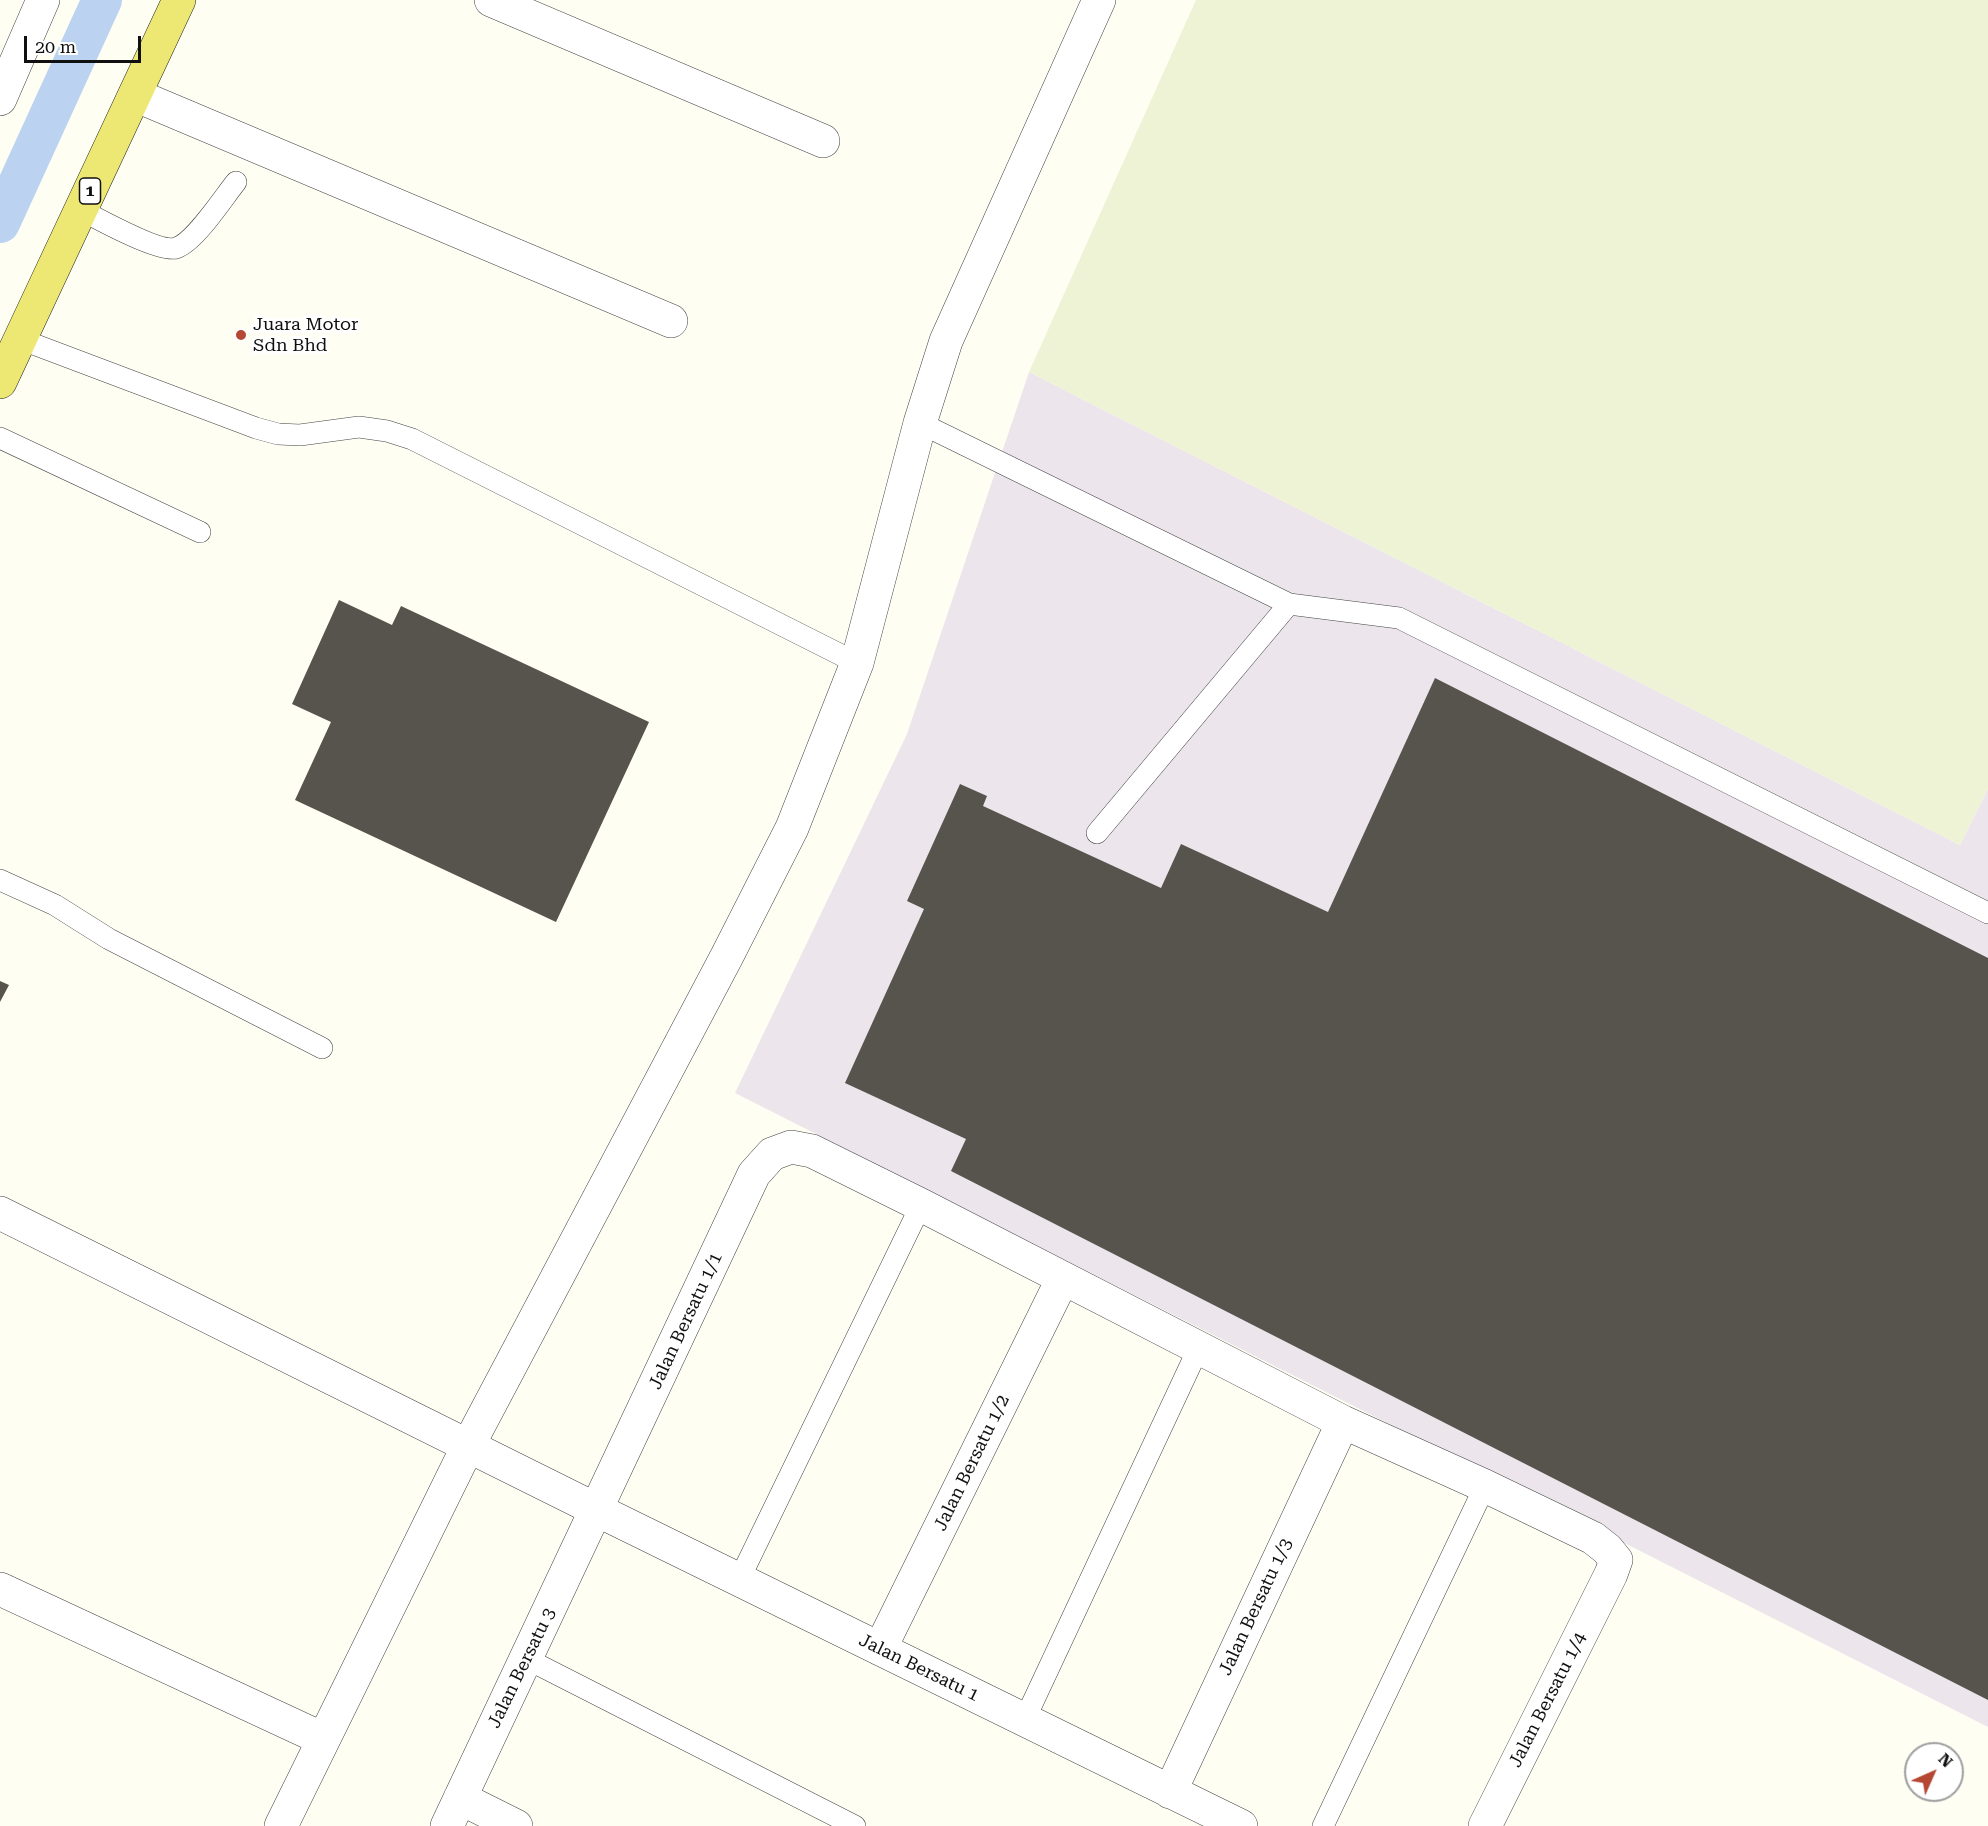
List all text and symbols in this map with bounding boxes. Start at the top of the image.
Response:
scale bar [27,24,144,62]
text: 20 m [35,36,76,57]
road number: 1 [80,178,100,204]
place label: Juara Motor Sdn Bhd [253,314,358,356]
marker: Juara Motor Sdn Bhd [234,328,248,342]
street label: Jalan Bersatu 1/1 [645,1249,727,1393]
street label: Jalan Bersatu 1/2 [930,1391,1014,1535]
street label: Jalan Bersatu 1/3 [1215,1535,1297,1679]
street label: Jalan Bersatu 3 [484,1604,560,1732]
street label: Jalan Bersatu 1/4 [1505,1629,1591,1771]
street label: Jalan Bersatu 1 [855,1630,983,1706]
north arrow [1904,1742,1964,1802]
text: N [1935,1749,1957,1771]

